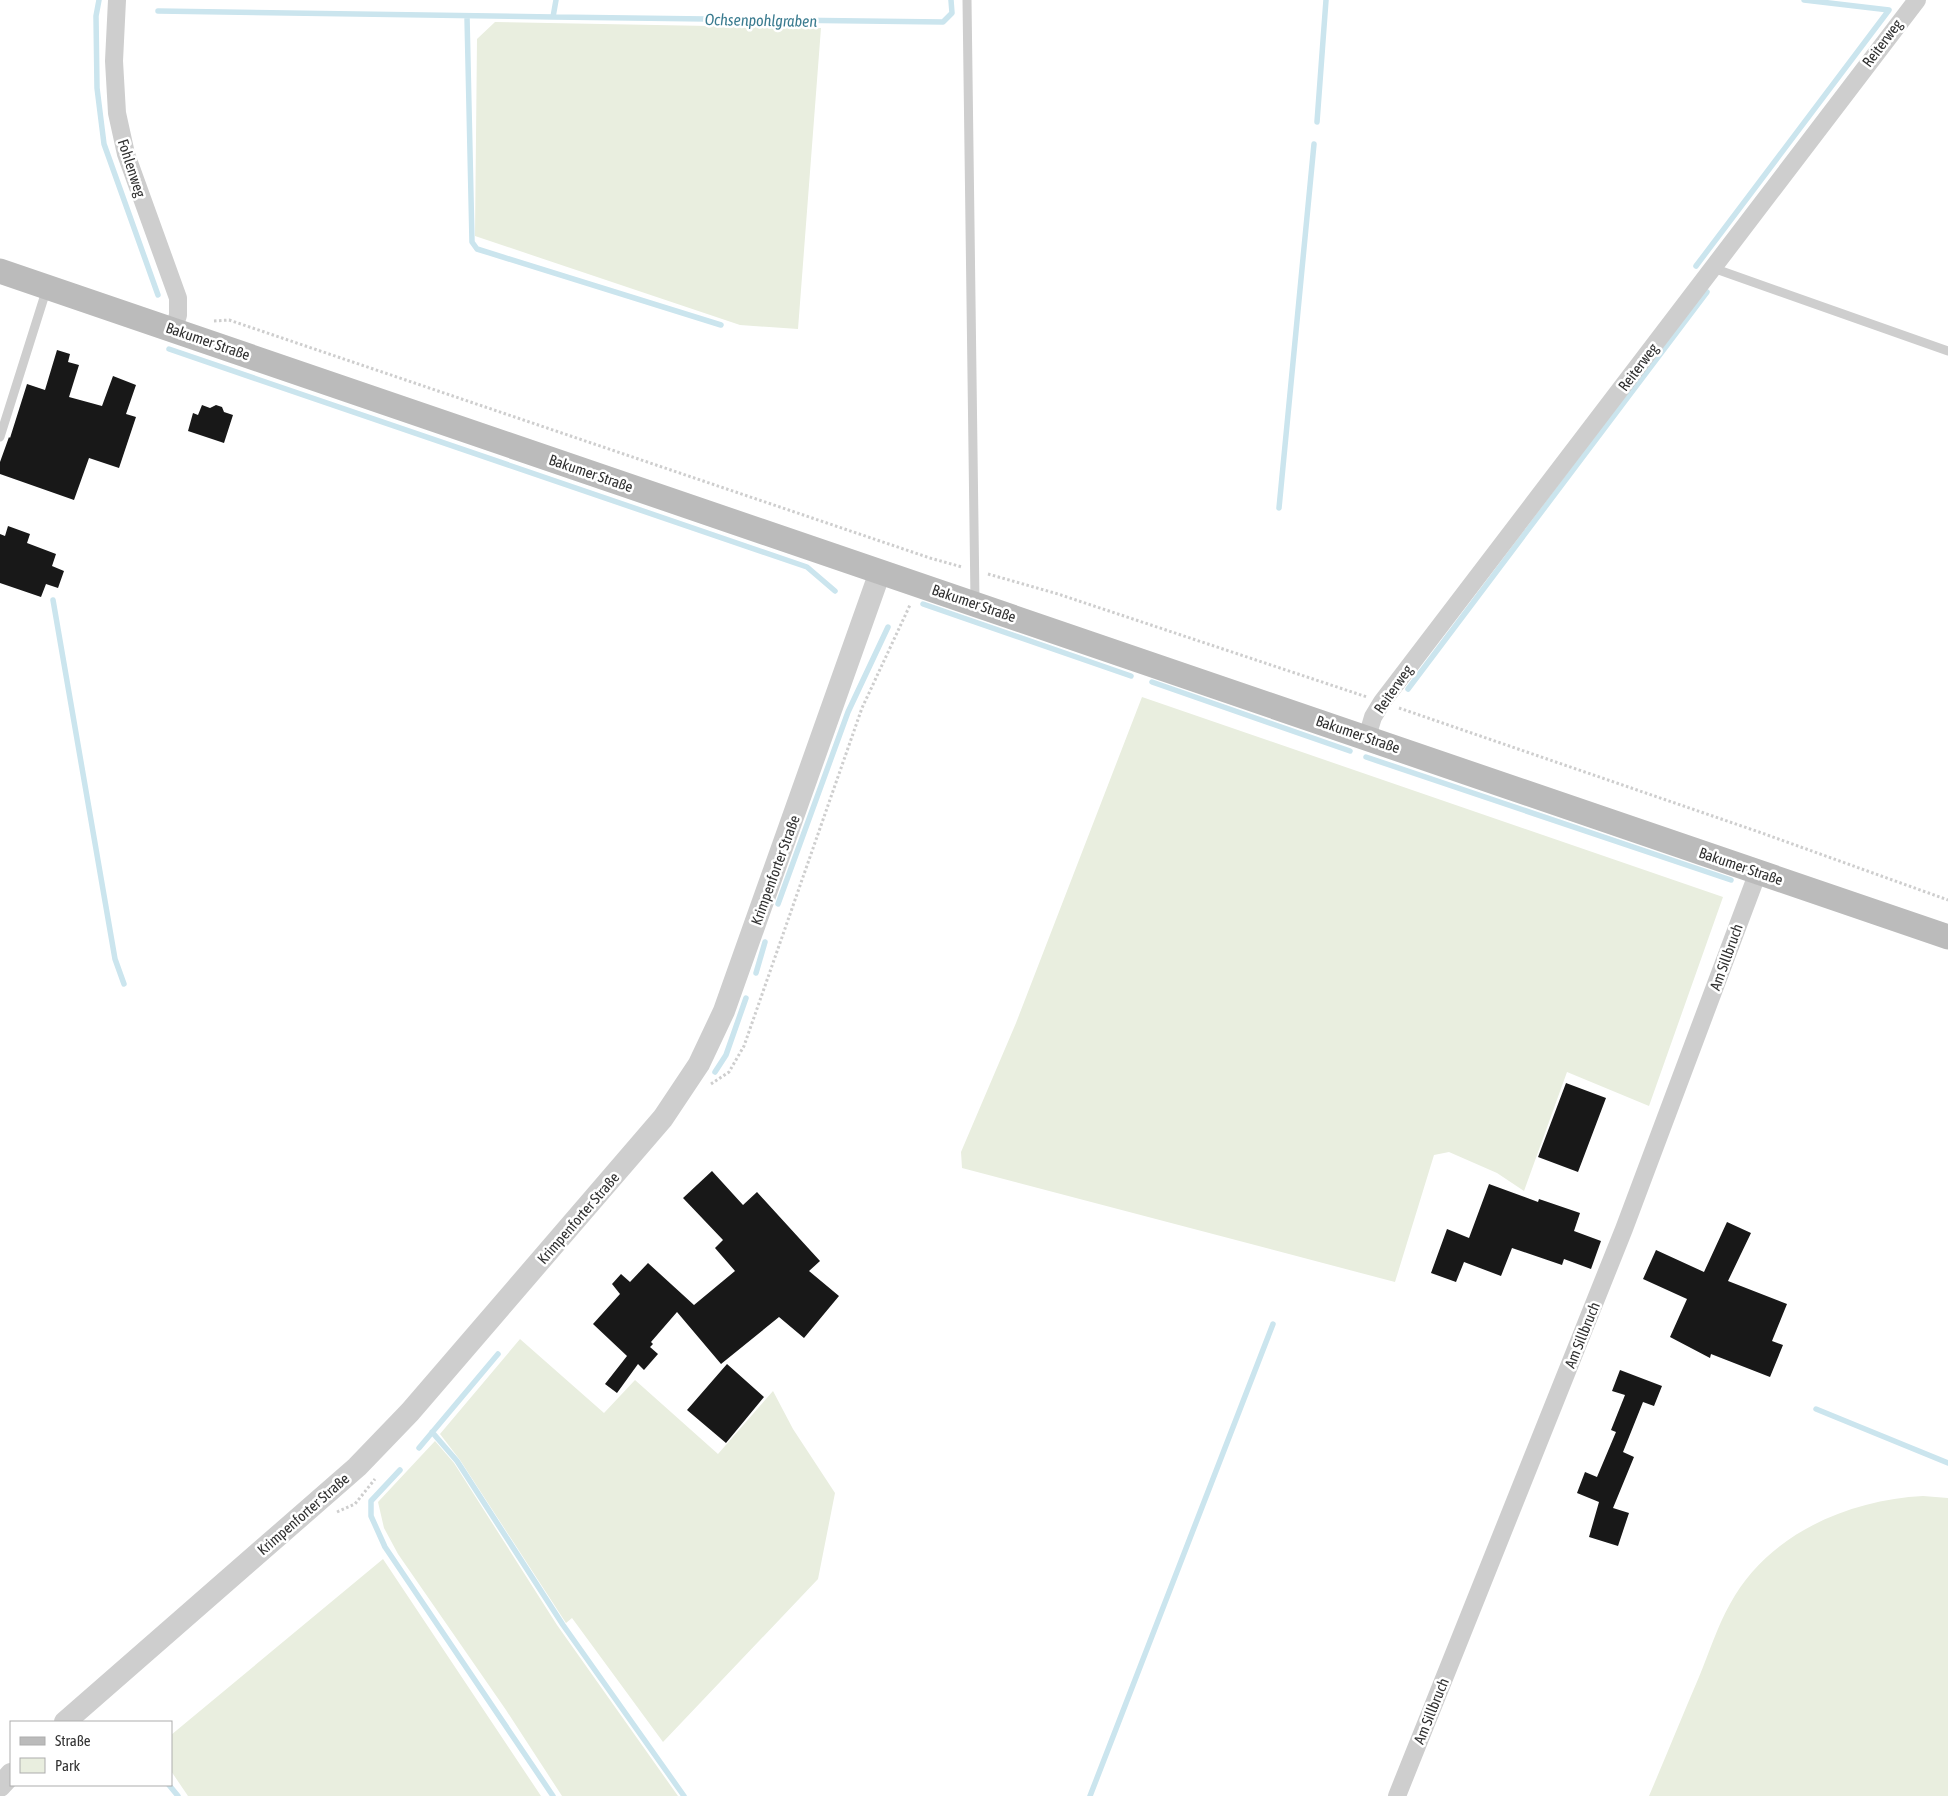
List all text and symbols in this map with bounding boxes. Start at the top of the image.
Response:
water label: Ochsenpohlgraben [705,10,818,31]
street label: Reiterweg [1859,15,1906,70]
street label: Fohlenweg [115,137,150,200]
street label: Bakumer Straße [164,319,252,363]
street label: Reiterweg [1615,339,1662,394]
street label: Bakumer Straße [547,451,635,495]
street label: Bakumer Straße [930,581,1018,625]
street label: Reiterweg [1370,661,1416,716]
street label: Bakumer Straße [1314,712,1402,756]
street label: Krimpenforter Straße [747,813,803,927]
street label: Bakumer Straße [1697,844,1785,888]
street label: Am Sillbruch [1706,921,1746,993]
street label: Krimpenforter Straße [534,1169,622,1267]
street label: Am Sillbruch [1561,1300,1603,1370]
street label: Krimpenforter Straße [254,1470,352,1558]
street label: Am Sillbruch [1410,1676,1452,1746]
legend [10,1721,172,1786]
text: Straße [55,1732,91,1749]
text: Park [55,1757,80,1774]

